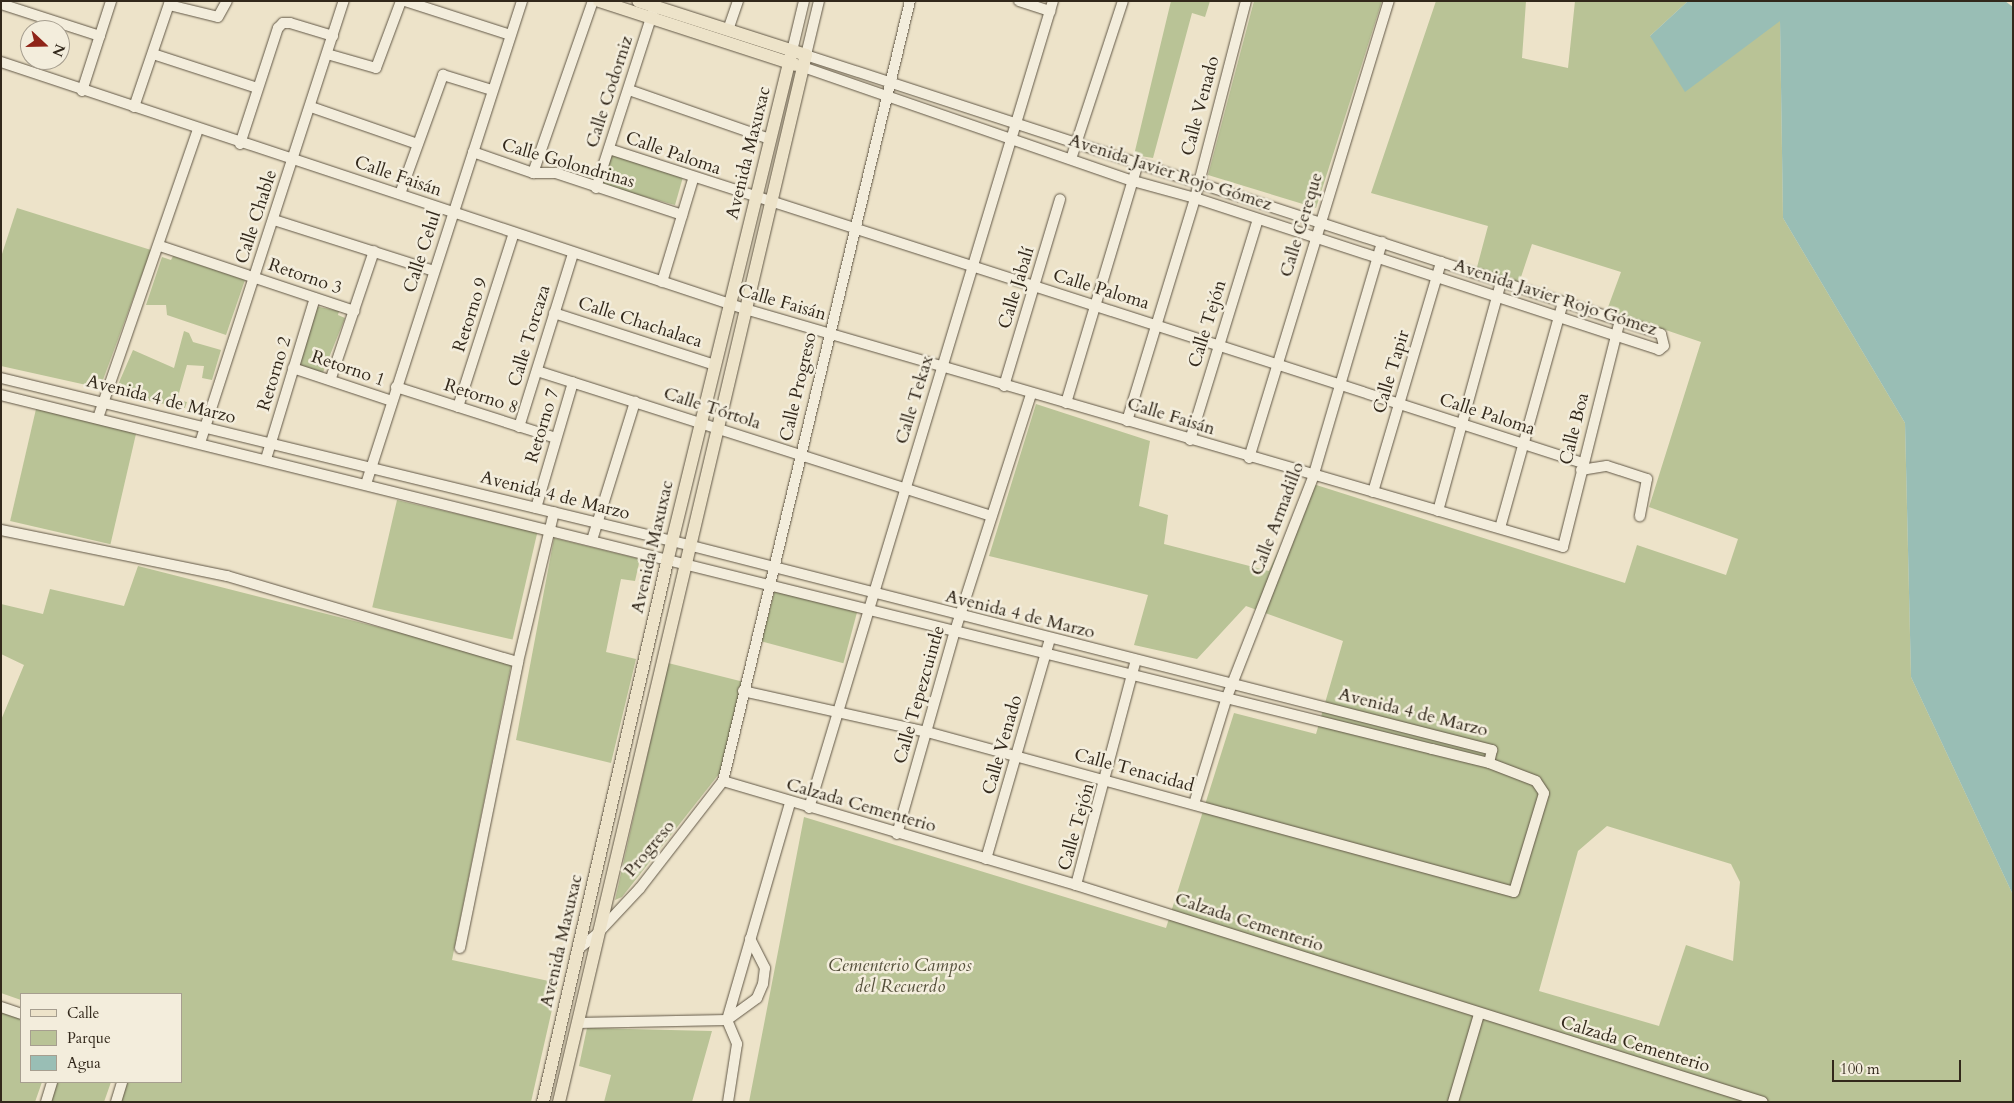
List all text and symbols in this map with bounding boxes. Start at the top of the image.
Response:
north arrow [20,20,70,70]
street label: Calle Codorniz [582,33,638,151]
text: N [47,41,70,59]
street label: Calle Venado [1177,54,1225,158]
street label: Avenida Maxuxac [722,84,776,222]
street label: Calle Paloma [622,128,724,180]
street label: Avenida Javier Rojo Gómez [1066,130,1274,216]
street label: Calle Golondrinas [499,135,637,193]
street label: Calle Faisán [352,152,444,202]
street label: Calle Chable [232,167,282,267]
street label: Calle Cereque [1276,170,1328,280]
street label: Calle Celul [400,208,446,296]
street label: Calle Jabalí [994,244,1040,332]
street label: Retorno 3 [265,254,345,300]
street label: Avenida Javier Rojo Gómez [1451,255,1659,341]
street label: Calle Paloma [1050,265,1152,315]
street label: Retorno 9 [449,275,493,355]
street label: Calle Tejón [1184,278,1232,370]
street label: Calle Faisán [735,280,829,326]
street label: Calle Torcaza [504,283,556,389]
street label: Calle Chachalaca [575,293,705,353]
street label: Calle Tapir [1369,328,1415,416]
street label: Calle Progreso [776,330,822,444]
street label: Retorno 2 [253,334,297,414]
street label: Retorno 1 [308,346,388,392]
street label: Calle Tekax [891,353,939,447]
street label: Avenida 4 de Marzo [84,371,238,429]
street label: Retorno 8 [441,375,521,419]
street label: Calle Tórtola [661,383,763,435]
street label: Retorno 7 [521,386,565,466]
street label: Calle Paloma [1436,389,1538,441]
street label: Calle Boa [1556,391,1594,467]
street label: Calle Faisán [1124,393,1218,441]
street label: Calle Armadillo [1246,459,1310,579]
street label: Avenida 4 de Marzo [478,467,632,525]
street label: Avenida Maxuxac [627,478,679,616]
street label: Avenida 4 de Marzo [943,586,1097,644]
street label: Calle Tepezcuintle [890,623,950,767]
street label: Avenida 4 de Marzo [1336,684,1490,742]
street label: Calle Venado [979,693,1027,797]
street label: Calle Tenacidad [1072,745,1196,797]
street label: Calzada Cementerio [784,774,938,838]
street label: Calle Tejón [1054,781,1100,873]
street label: Progreso [620,816,680,882]
street label: Avenida Maxuxac [536,872,588,1010]
street label: Calzada Cementerio [1172,889,1326,957]
park label: Cementerio Campos del Recuerdo [828,956,972,999]
legend [20,993,182,1083]
text: Calle [67,1003,99,1023]
street label: Calzada Cementerio [1558,1012,1712,1078]
text: Parque [67,1028,111,1048]
scale bar [1834,1050,1963,1082]
text: Agua [67,1053,101,1073]
text: 100 m [1840,1059,1880,1079]

